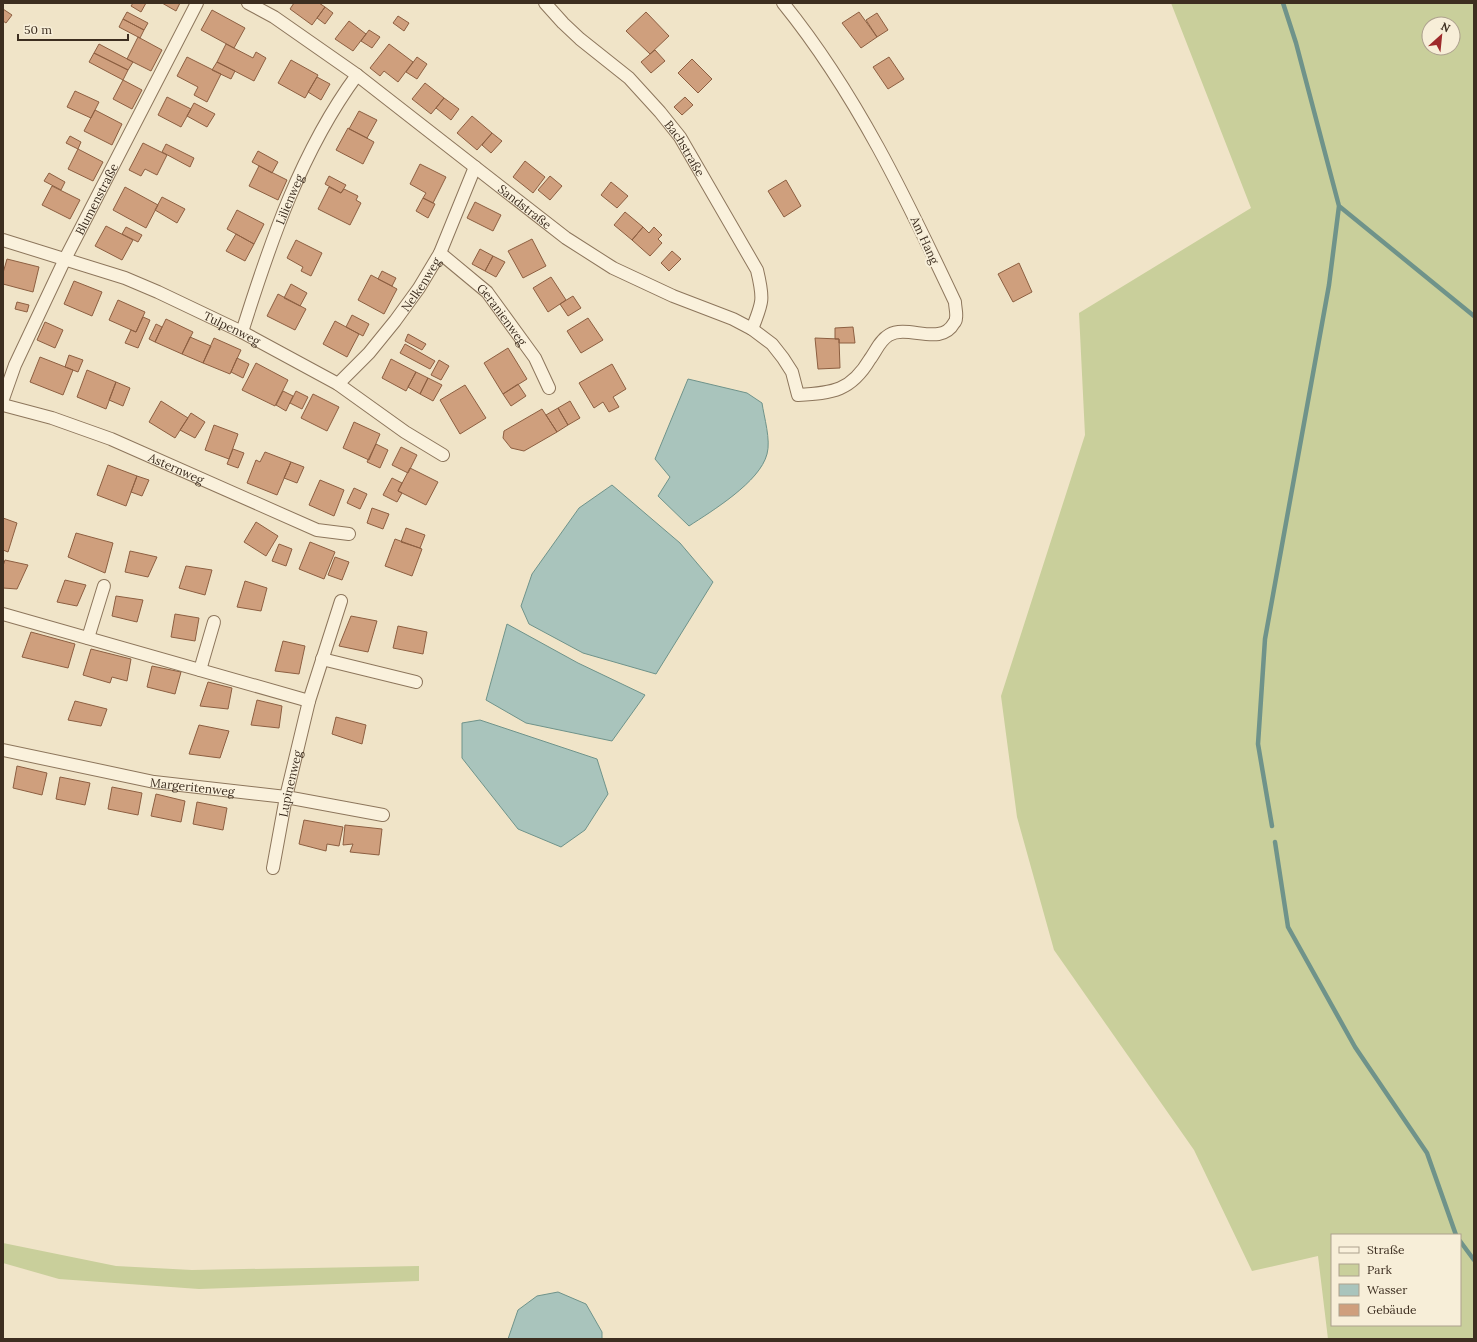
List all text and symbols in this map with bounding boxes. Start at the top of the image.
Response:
scale bar [18,16,128,42]
north arrow [1421,16,1461,56]
text: N [1439,19,1453,35]
text: 50 m [24,22,52,37]
street label: Bachstraße [662,117,709,179]
street label: Blumenstraße [71,160,121,237]
street label: Lilienweg [272,171,306,226]
street label: Sandstraße [495,181,555,232]
street label: Am Hang [907,213,943,267]
street label: Nelkenweg [397,254,444,314]
street label: Geranienweg [475,280,531,348]
street label: Tulpenweg [201,307,263,348]
street label: Asternweg [146,449,207,487]
street label: Lupinenweg [275,748,305,818]
street label: Margeritenweg [149,774,236,799]
legend [1331,1234,1461,1326]
text: Straße [1367,1242,1405,1257]
text: Park [1367,1262,1393,1277]
text: Wasser [1367,1282,1408,1297]
text: Gebäude [1367,1302,1417,1317]

